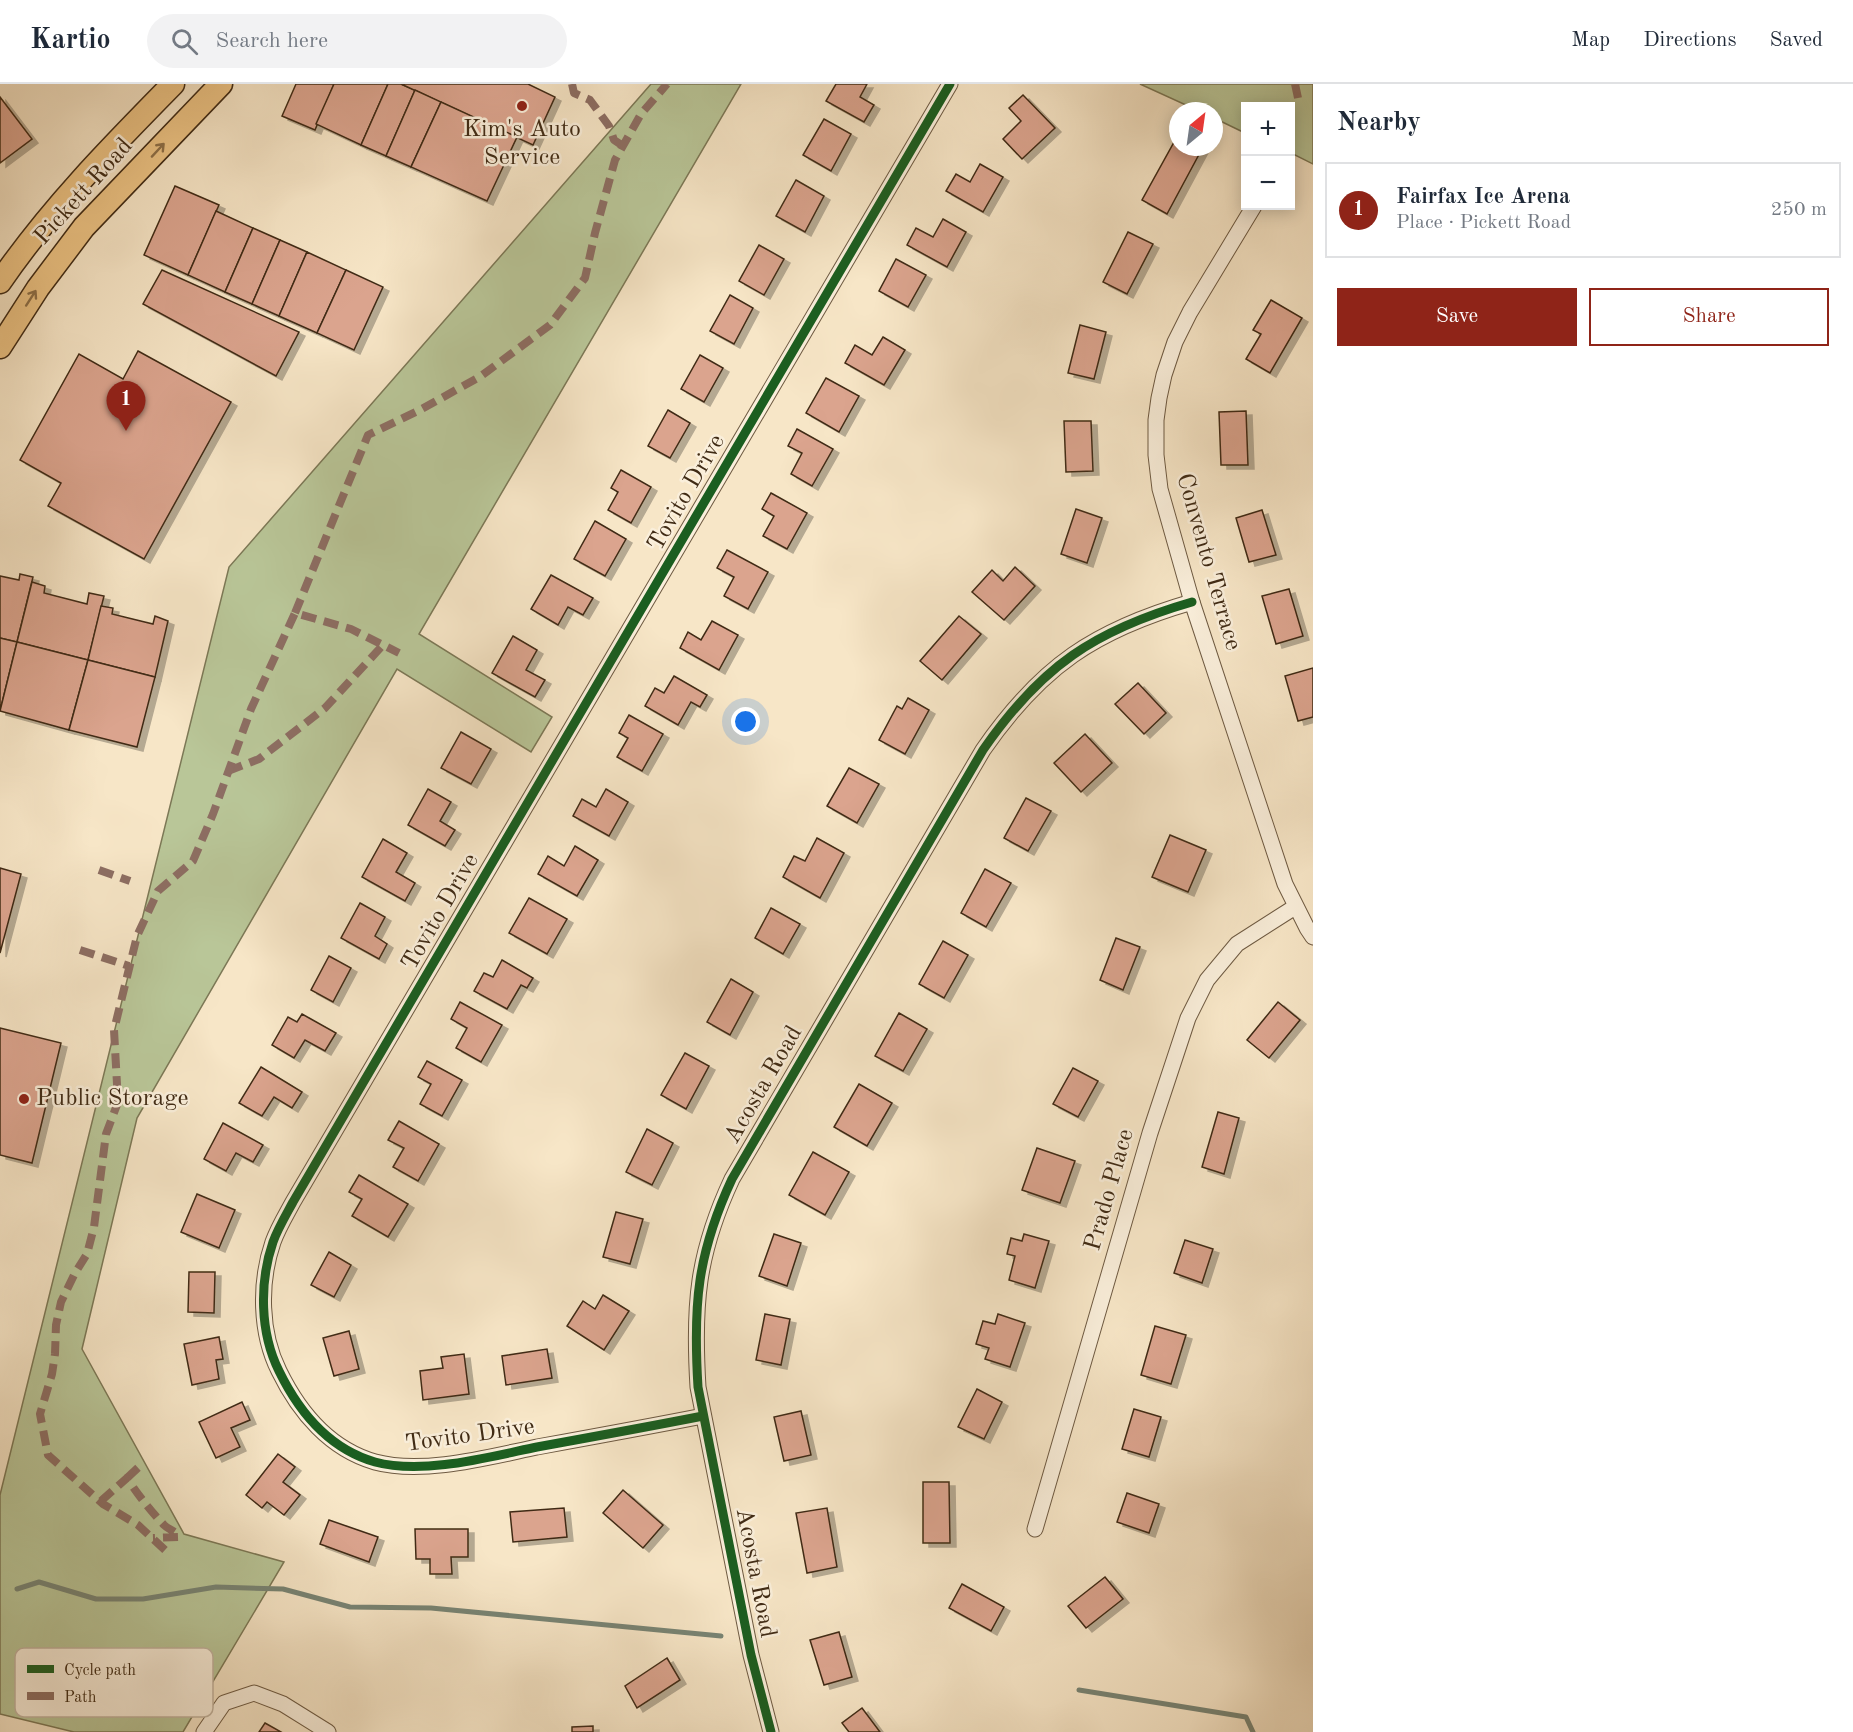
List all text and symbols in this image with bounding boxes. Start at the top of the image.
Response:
search box [147,14,567,68]
icon: search [168,25,201,58]
text: Kartio [30,27,111,55]
text: Search here [216,30,328,52]
text: Map [1571,30,1610,51]
text: Directions [1643,30,1737,51]
text: Saved [1770,30,1823,51]
marker: Kim's Auto Service [515,99,529,113]
north arrow [1169,102,1223,156]
map controls [1241,102,1295,210]
button: + [1241,102,1295,156]
text: Nearby [1337,110,1421,136]
place label: Kim's Auto Service [463,118,581,170]
street label: Pickett Road [30,134,138,250]
one-way arrow [151,142,165,157]
button: − [1241,156,1295,210]
text: Fairfax Ice Arena [1396,186,1570,208]
text: 1 [1353,200,1364,220]
text: 250 m [1771,200,1827,220]
text: Place · Pickett Road [1396,213,1571,233]
button: Save [1337,288,1577,346]
button: Share [1589,288,1829,346]
one-way arrow [26,290,38,307]
pin: 1 [106,382,146,431]
street label: Tovito Drive [644,431,730,555]
street label: Convento Terrace [1171,471,1245,653]
your location [731,707,760,736]
street label: Tovito Drive [398,850,484,974]
street label: Acosta Road [721,1022,807,1148]
place label: Public Storage [36,1087,188,1111]
marker: Public Storage [17,1092,31,1106]
street label: Prado Place [1081,1126,1139,1254]
street label: Tovito Drive [404,1415,536,1457]
street label: Acosta Road [731,1506,779,1640]
legend [15,1648,213,1717]
text: Cycle path [64,1663,136,1679]
text: Path [64,1690,97,1706]

